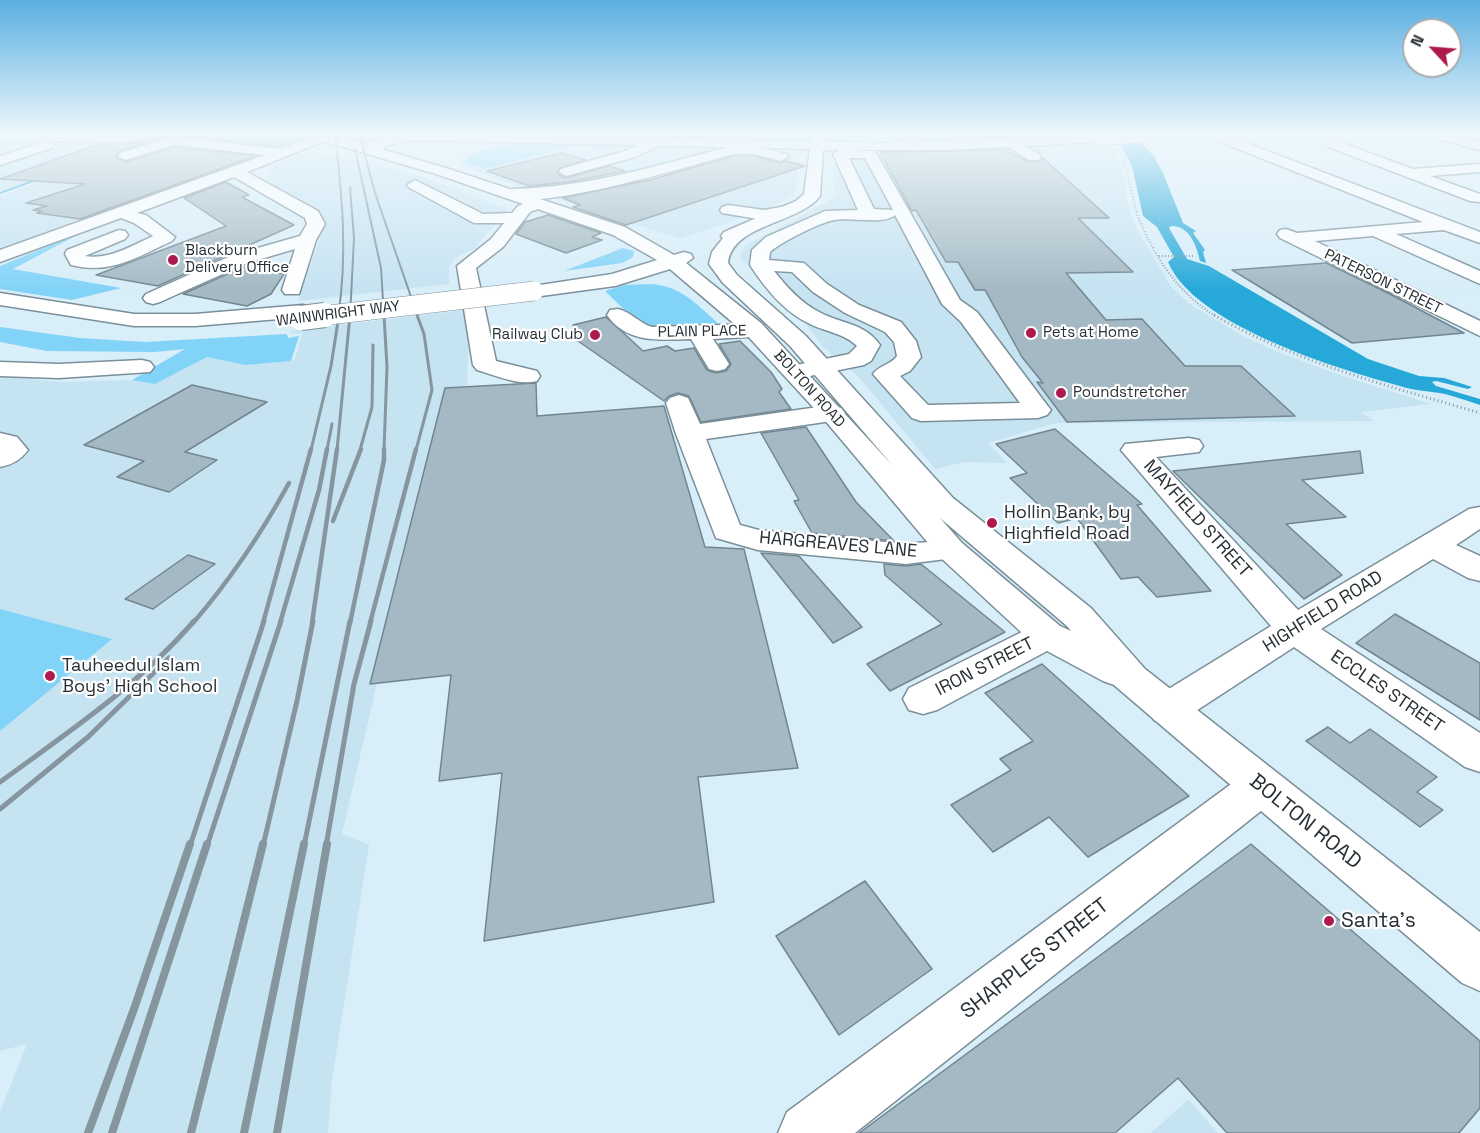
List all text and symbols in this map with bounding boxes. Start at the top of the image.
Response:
north arrow [1402,18,1462,78]
text: N [1405,31,1429,50]
place label: Blackburn Delivery Office [185,242,289,277]
street label: PATERSON STREET [1321,246,1445,318]
marker: Blackburn Delivery Office [166,253,180,267]
street label: WAINWRIGHT WAY [275,297,401,331]
street label: PLAIN PLACE [657,322,747,342]
place label: Pets at Home [1043,324,1139,342]
place label: Railway Club [492,326,583,344]
marker: Pets at Home [1024,326,1038,340]
marker: Railway Club [588,328,602,342]
street label: BOLTON ROAD [770,347,848,431]
place label: Poundstretcher [1073,384,1187,402]
marker: Poundstretcher [1054,386,1068,400]
street label: MAYFIELD STREET [1139,456,1255,582]
place label: Hollin Bank, by Highfield Road [1004,502,1131,544]
marker: Hollin Bank, by Highfield Road [985,516,999,530]
street label: HARGREAVES LANE [758,527,918,563]
street label: HIGHFIELD ROAD [1259,567,1387,657]
street label: IRON STREET [932,633,1038,701]
street label: ECCLES STREET [1326,646,1448,738]
place label: Tauheedul Islam Boys' High School [62,655,217,698]
marker: Tauheedul Islam Boys' High School [43,669,57,683]
street label: BOLTON ROAD [1244,769,1366,875]
street label: SHARPLES STREET [956,893,1114,1025]
place label: Santa's [1341,908,1416,934]
marker: Santa's [1322,914,1336,928]

